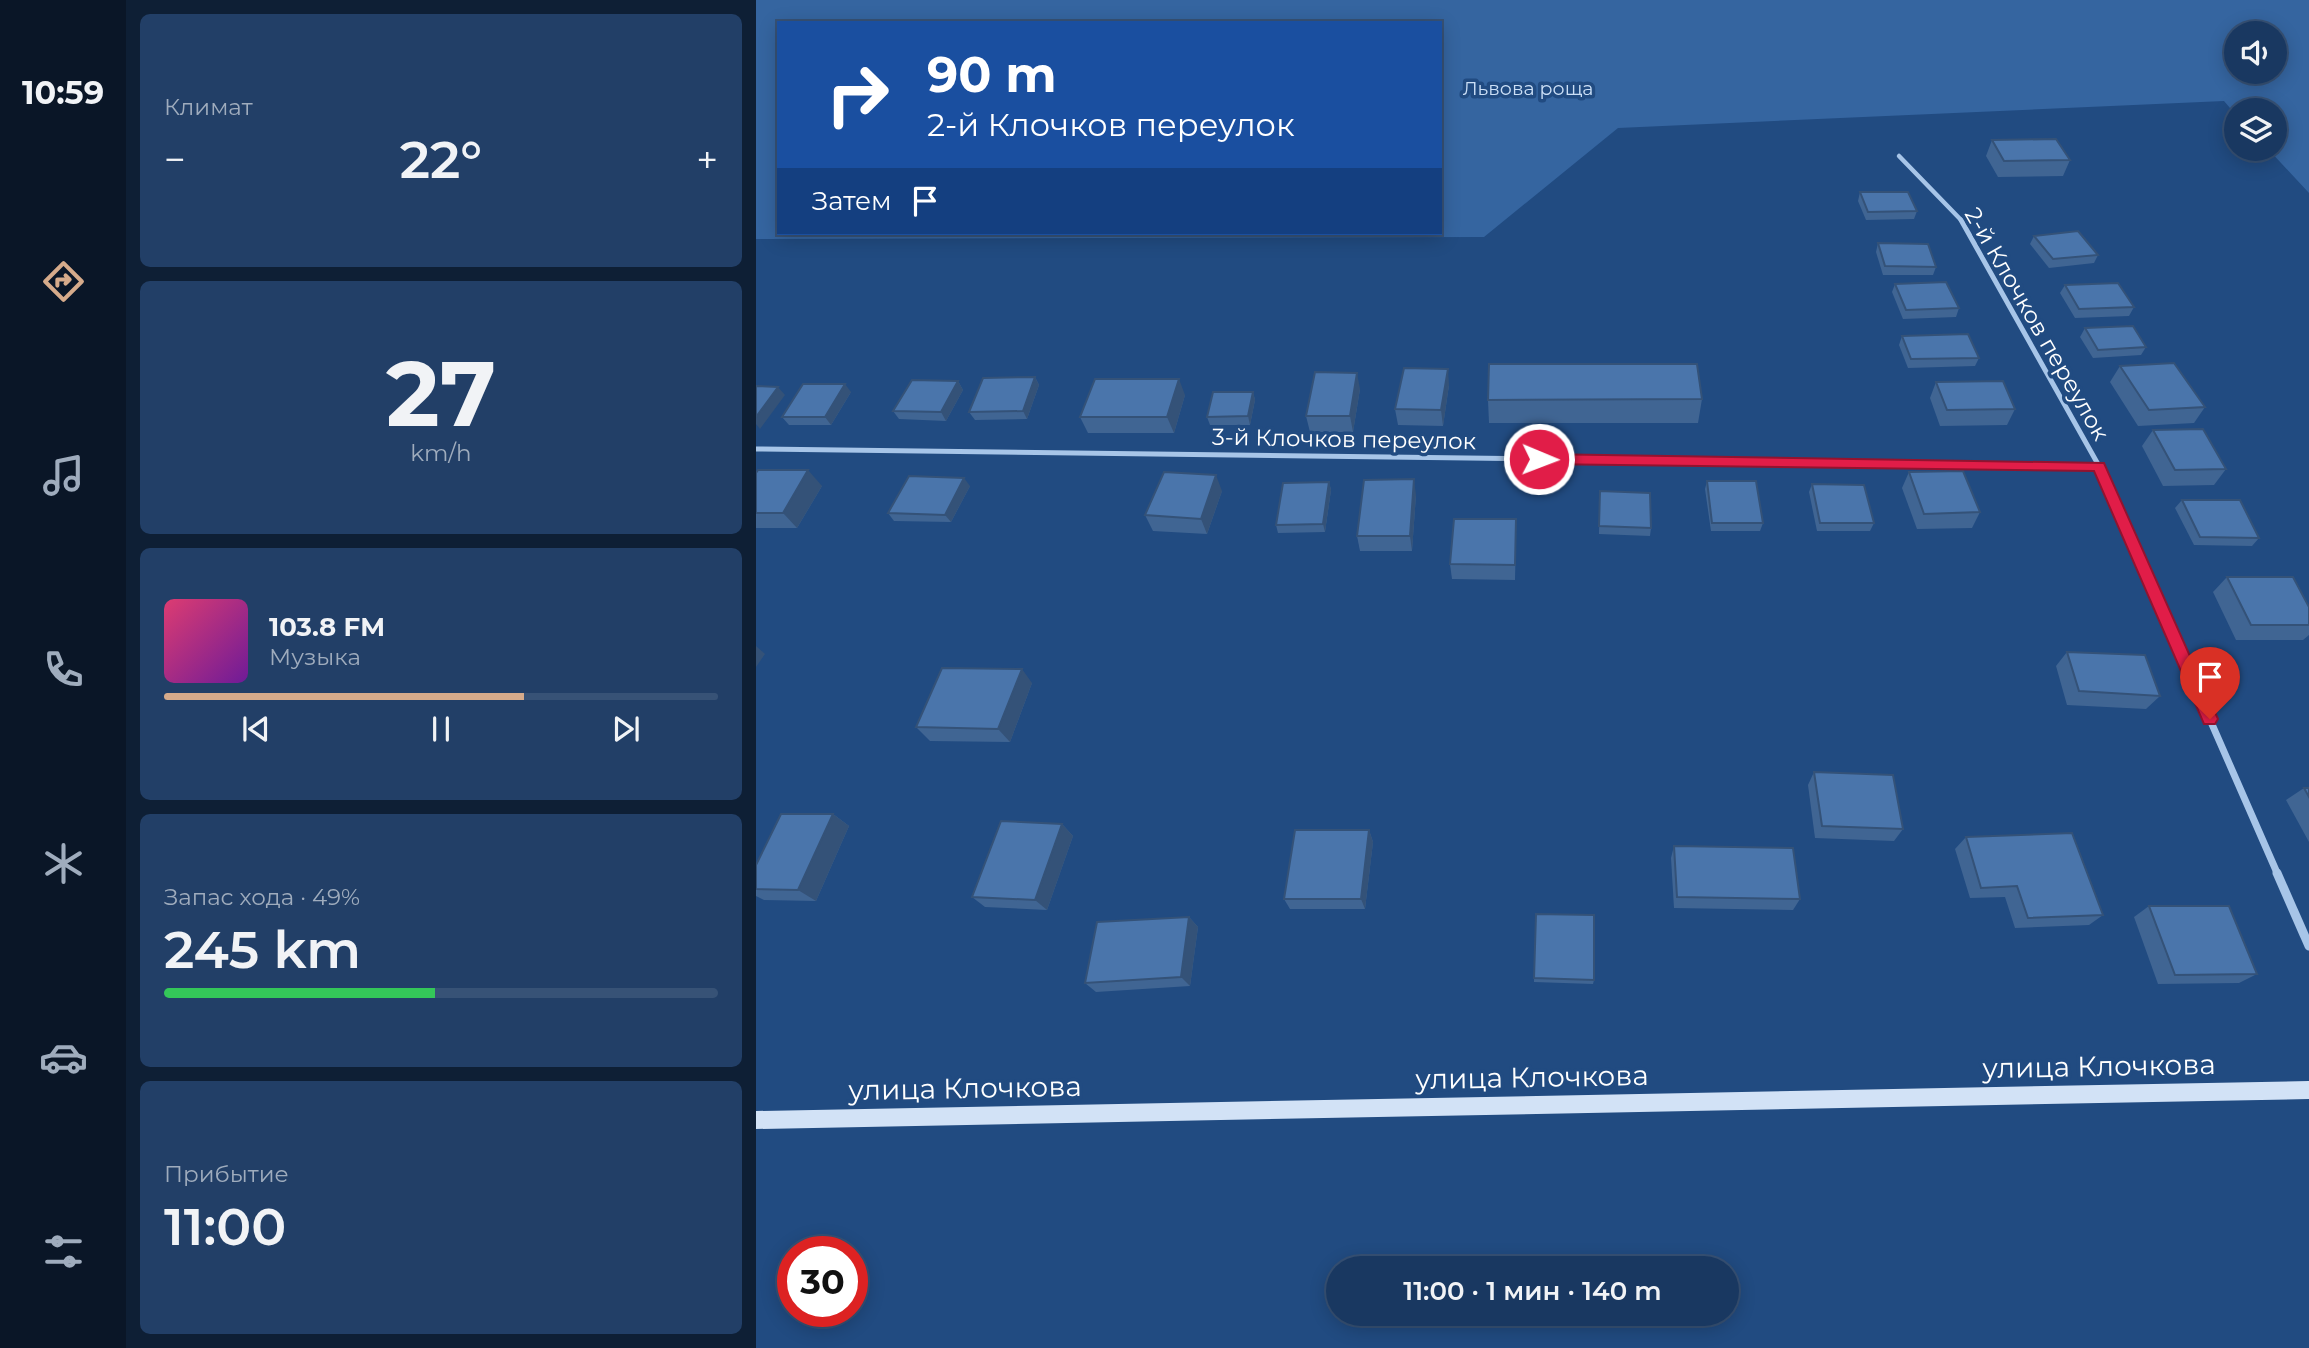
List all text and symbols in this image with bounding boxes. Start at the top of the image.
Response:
map controls [2224,21,2287,161]
button: sound [2224,21,2287,84]
text: 90 m [927,45,1057,104]
icon: right [812,49,903,140]
text: 10:59 [22,73,104,112]
park label: Львова роща [1463,77,1593,100]
text: Климат [164,93,253,121]
button: layers [2224,98,2287,161]
text: 2-й Клочков переулок [927,105,1295,144]
text: 22° [400,128,482,191]
text: − [164,136,186,183]
text: + [696,136,718,183]
icon: arrive [906,182,944,220]
text: Затем [812,185,892,217]
street label: 2-й Клочков переулок [1959,203,2115,446]
icon: directions [39,257,88,306]
text: 27 [386,338,496,449]
position arrow [1502,422,1576,496]
street label: 3-й Клочков переулок [1212,423,1477,455]
text: km/h [410,439,472,467]
icon: music [39,451,88,500]
text: 103.8 FM [269,611,385,643]
text: Музыка [269,643,361,671]
icon: phone [39,645,88,694]
pin [2180,647,2240,719]
icon: arrive [2191,658,2229,696]
icon: previous [237,710,275,748]
icon: pause [422,710,460,748]
icon: next [607,710,645,748]
icon: climate [39,839,88,888]
text: Запас хода · 49% [164,883,360,911]
text: 245 km [164,918,361,981]
icon: car [39,1033,88,1082]
street label: улица Клочкова [1981,1047,2216,1085]
street label: улица Клочкова [1414,1058,1649,1096]
street label: улица Клочкова [847,1069,1082,1107]
text: Прибытие [164,1160,289,1188]
text: 11:00 [164,1195,286,1258]
icon: filters [39,1227,88,1276]
speed limit sign: 30 [777,1236,868,1327]
text: 11:00 · 1 мин · 140 m [1403,1275,1662,1307]

